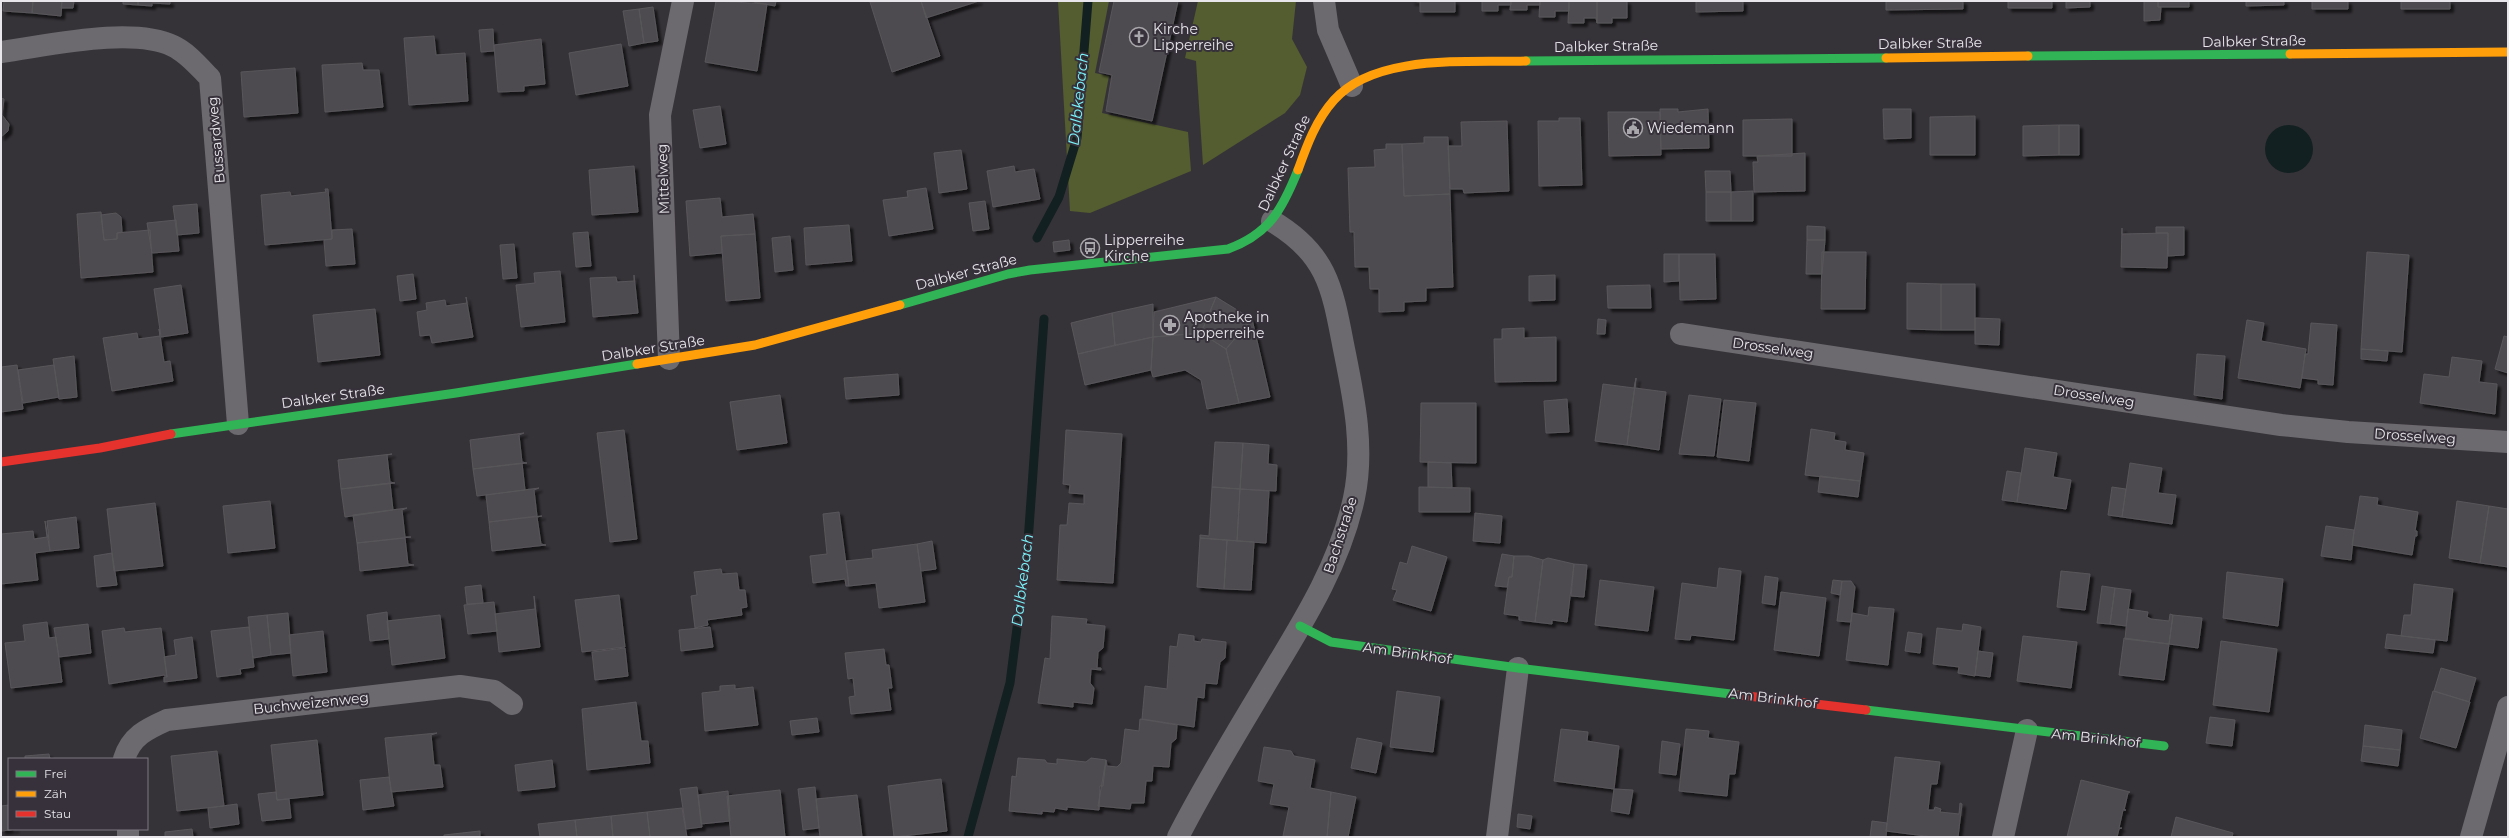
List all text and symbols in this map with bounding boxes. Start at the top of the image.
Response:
place label: Kirche Lipperreihe [1153,20,1234,54]
church icon: Kirche Lipperreihe [1128,26,1150,48]
street label: Dalbker Straße [2202,31,2306,51]
street label: Dalbker Straße [1878,33,1982,53]
street label: Dalbker Straße [1554,36,1658,56]
water label: Dalbkebach [1064,52,1092,146]
street label: Bussardweg [203,96,229,184]
street label: Dalbker Straße [1254,112,1314,214]
public building icon: Wiedemann [1622,117,1644,139]
place label: Wiedemann [1647,119,1735,137]
street label: Mittelweg [653,144,673,214]
place label: Lipperreihe Kirche [1104,231,1185,265]
bus stop icon: Lipperreihe Kirche [1079,237,1101,259]
street label: Dalbker Straße [913,250,1019,294]
place label: Apotheke in Lipperreihe [1184,308,1269,342]
pharmacy icon: Apotheke in Lipperreihe [1159,314,1181,336]
street label: Dalbker Straße [600,331,706,365]
street label: Drosselweg [1731,333,1815,363]
street label: Dalbker Straße [280,380,386,412]
street label: Drosselweg [2052,381,2136,411]
street label: Drosselweg [2374,424,2456,448]
street label: Bachstraße [1319,494,1361,576]
water label: Dalbkebach [1007,533,1037,627]
street label: Am Brinkhof [1362,638,1454,668]
street label: Am Brinkhof [1728,684,1820,713]
street label: Buchweizenweg [252,688,370,718]
street label: Am Brinkhof [2051,724,2143,752]
legend [8,758,148,830]
text: Frei [44,766,67,781]
text: Zäh [44,786,67,801]
text: Stau [44,806,71,821]

